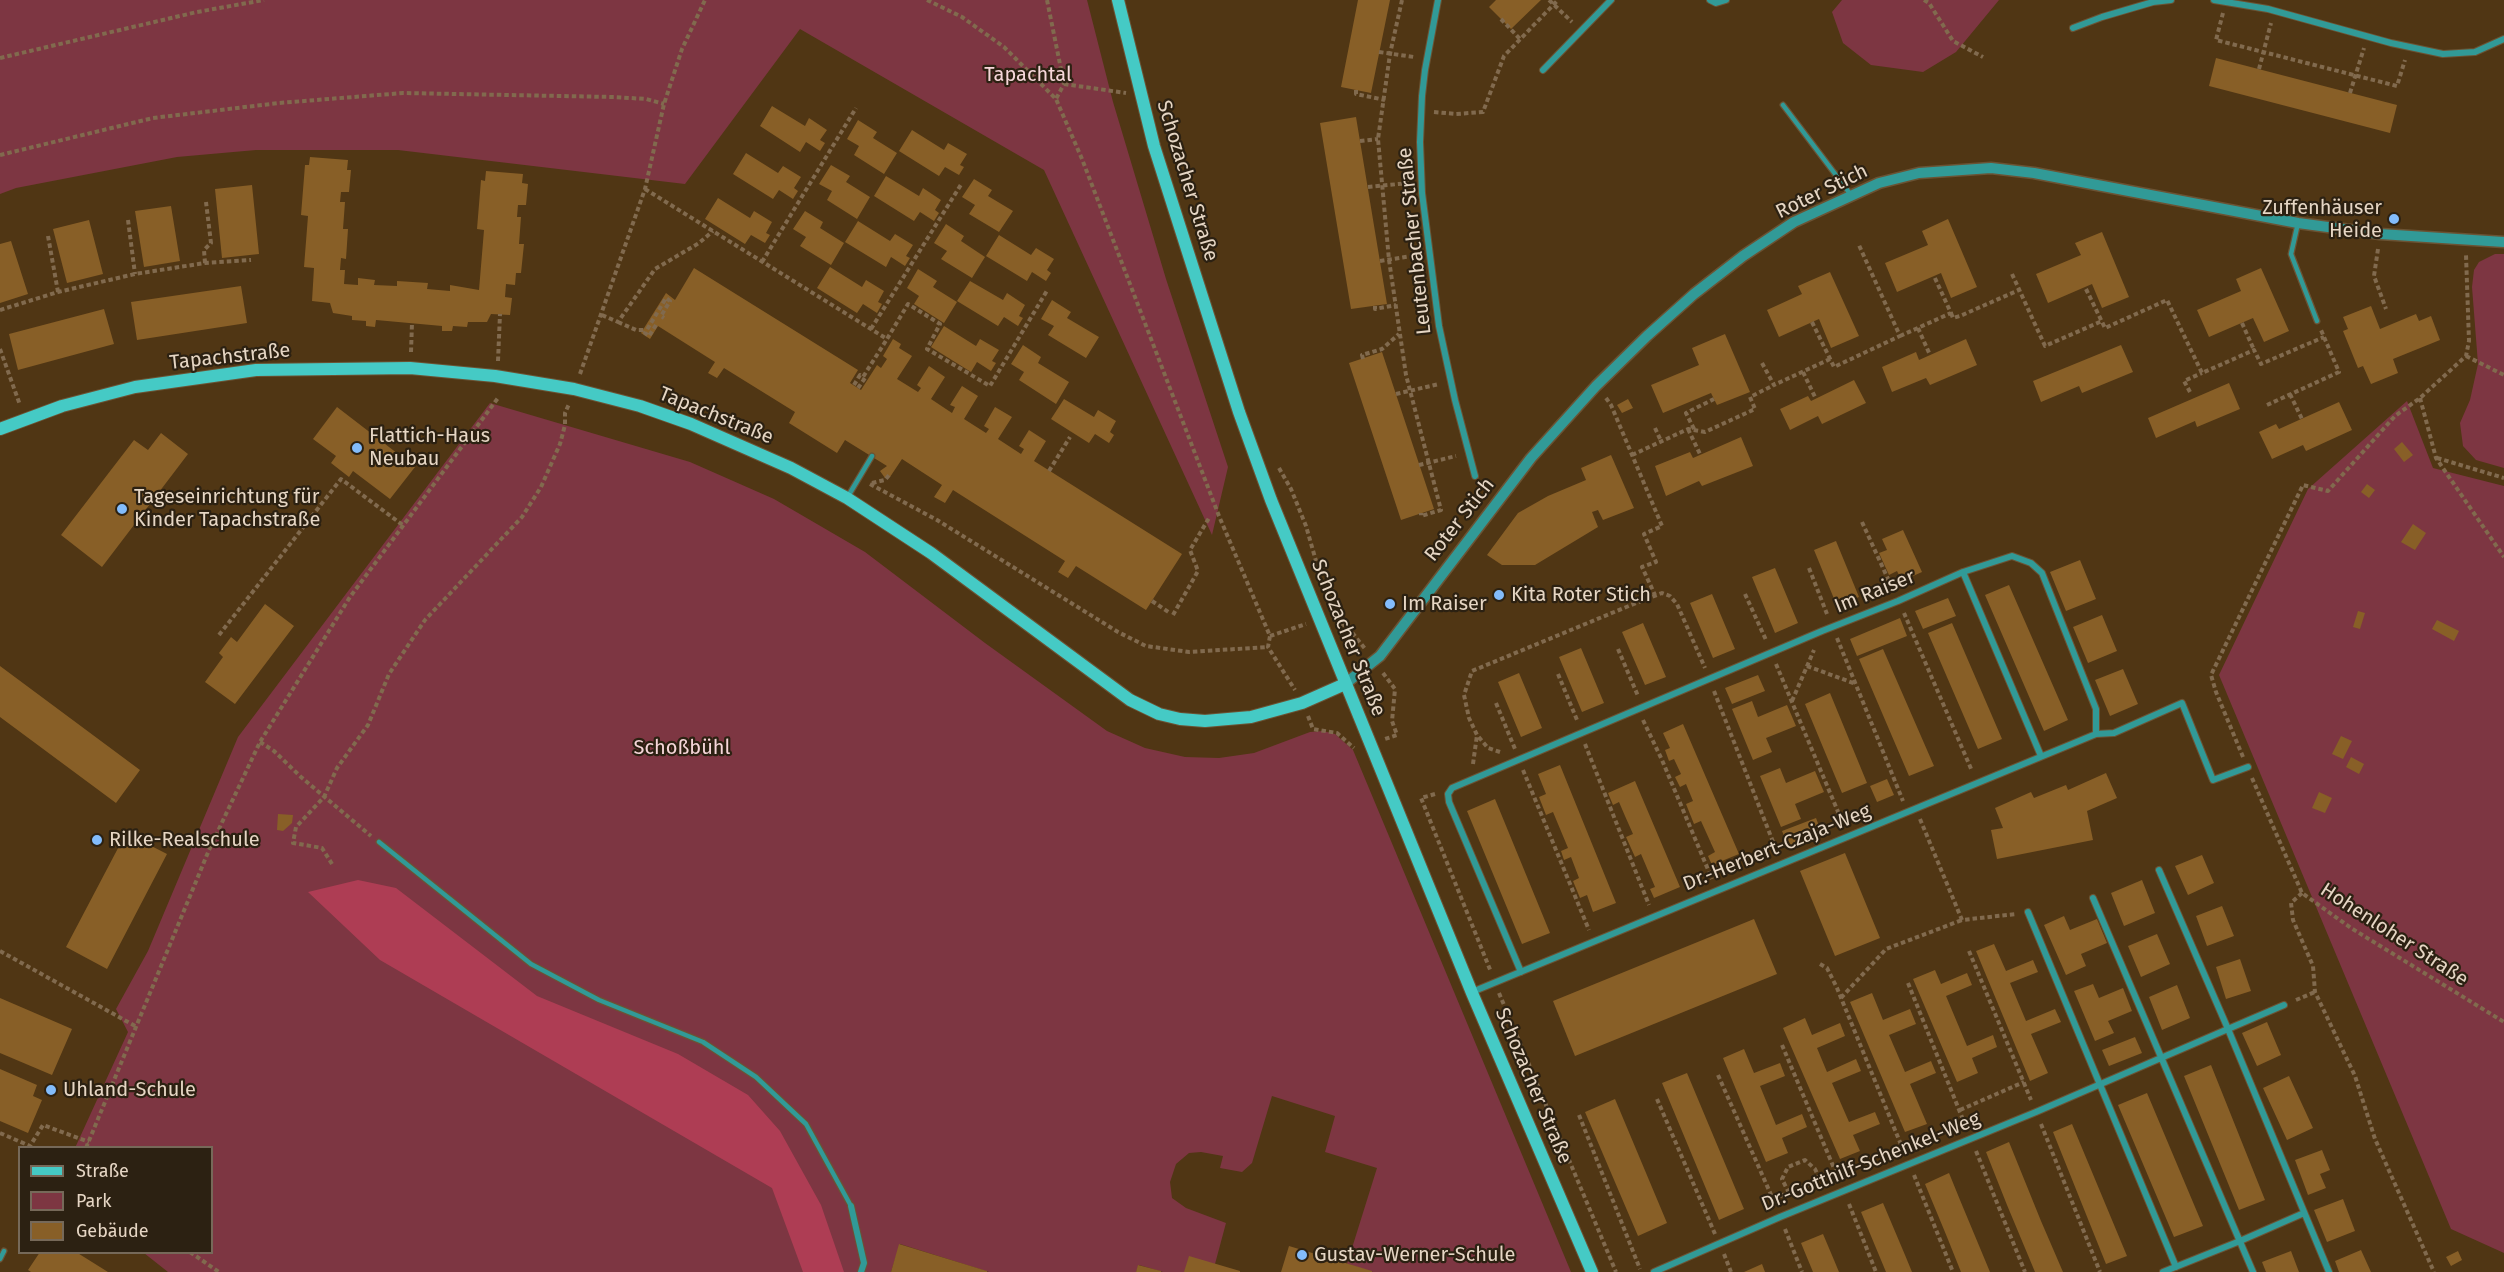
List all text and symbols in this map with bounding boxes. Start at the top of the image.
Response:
park label: Tapachtal [984,63,1072,87]
street label: Schozacher Straße [1151,98,1223,264]
street label: Leutenbacher Straße [1393,146,1437,336]
street label: Roter Stich [1772,159,1872,225]
place label: Zuffenhäuser Heide [2262,196,2382,243]
marker: Zuffenhäuser Heide [2387,212,2401,226]
street label: Tapachstraße [168,339,292,375]
street label: Tapachstraße [655,382,777,450]
place label: Flattich-Haus Neubau [369,424,490,471]
marker: Flattich-Haus Neubau [350,441,364,455]
street label: Roter Stich [1420,473,1500,567]
place label: Tageseinrichtung für Kinder Tapachstraße [134,485,320,532]
marker: Tageseinrichtung für Kinder Tapachstraße [115,502,129,516]
street label: Schozacher Straße [1306,556,1390,720]
street label: Im Raiser [1831,565,1919,619]
place label: Kita Roter Stich [1511,583,1651,607]
marker: Kita Roter Stich [1492,588,1506,602]
place label: Im Raiser [1402,592,1487,616]
marker: Im Raiser [1383,597,1397,611]
park label: Schoßbühl [634,736,730,760]
street label: Dr.-Herbert-Czaja-Weg [1680,799,1874,897]
place label: Rilke-Realschule [109,828,260,852]
marker: Rilke-Realschule [90,833,104,847]
street label: Hohenloher Straße [2316,878,2472,992]
street label: Schozacher Straße [1489,1004,1577,1168]
place label: Uhland-Schule [63,1078,196,1102]
marker: Uhland-Schule [44,1083,58,1097]
street label: Dr.-Gotthilf-Schenkel-Weg [1758,1107,1984,1217]
legend [18,1146,213,1254]
text: Straße [76,1160,129,1182]
text: Park [76,1190,111,1212]
text: Gebäude [76,1220,149,1242]
place label: Gustav-Werner-Schule [1314,1243,1515,1267]
marker: Gustav-Werner-Schule [1295,1248,1309,1262]

